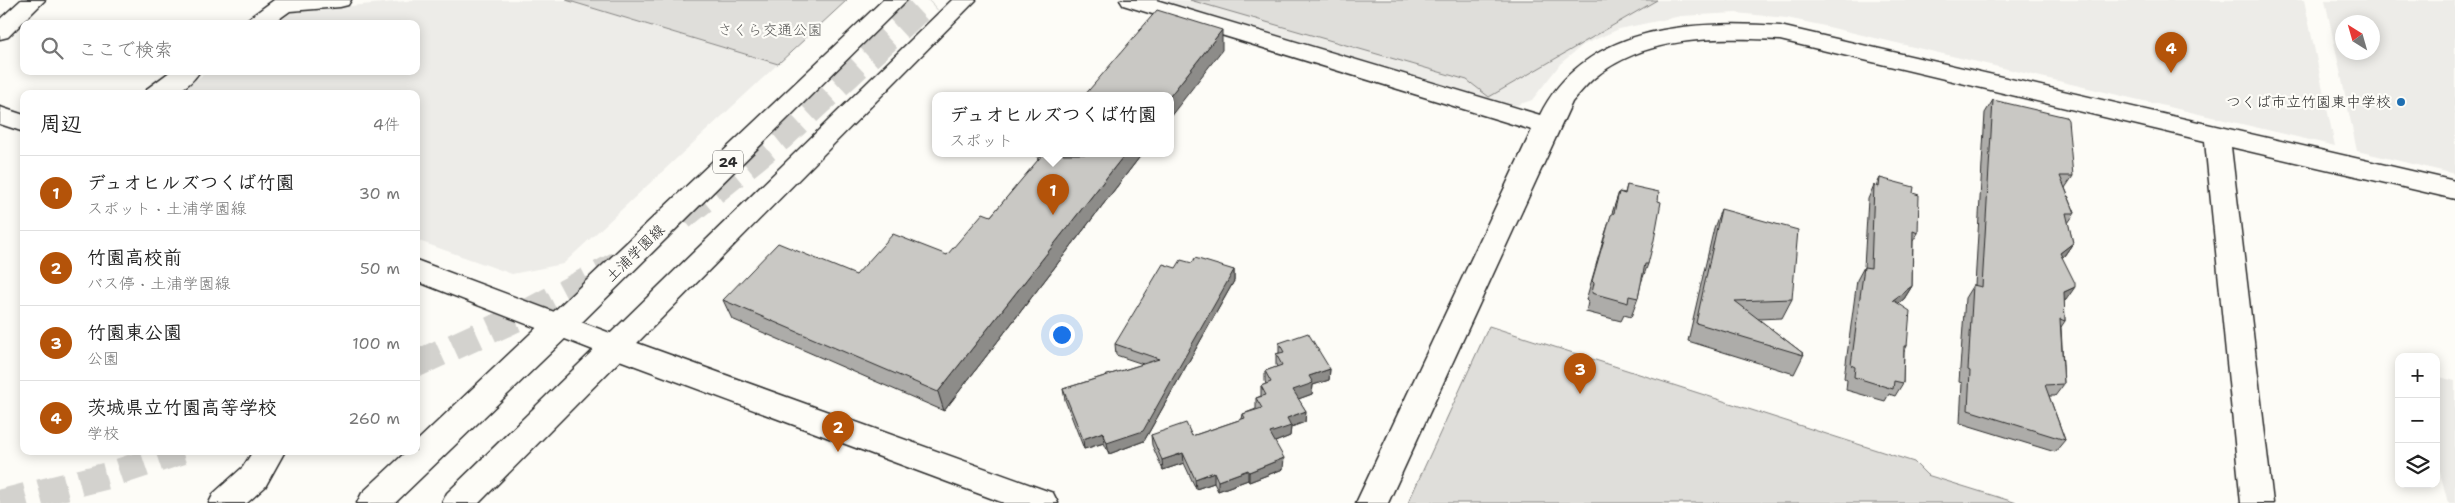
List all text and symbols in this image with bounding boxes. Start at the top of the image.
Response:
north arrow [2335,15,2380,60]
search box [20,20,420,75]
park label: さくら交通公園 [717,20,823,40]
pin: 4 [2155,32,2187,73]
icon: search [38,34,66,62]
text: ここで検索 [78,37,173,62]
popup [932,92,1174,157]
place label: つくば市立竹園東中学校 [2226,92,2391,112]
marker: つくば市立竹園東中学校 [2395,96,2407,108]
text: デュオヒルズつくば竹園 [949,102,1157,127]
text: 周辺 [40,110,82,138]
text: 4件 [373,114,400,135]
text: スポット [949,130,1013,151]
road number: 24 [713,150,743,173]
text: デュオヒルズつくば竹園 [87,170,294,195]
pin: 1 [1037,174,1069,215]
text: 1 [52,183,60,204]
text: 30 m [359,183,400,204]
text: スポット · 土浦学園線 [87,198,246,219]
street label: 土浦学園線 [601,220,669,286]
text: 竹園高校前 [87,245,182,270]
text: 2 [50,258,62,279]
text: 50 m [360,258,400,279]
text: バス停 · 土浦学園線 [87,273,230,294]
text: 竹園東公園 [87,320,182,345]
your location [1049,322,1075,348]
text: 3 [50,333,62,354]
text: 100 m [352,333,400,354]
text: 公園 [87,348,119,369]
pin: 3 [1564,353,1596,394]
map controls [2395,353,2440,488]
button: + [2395,353,2440,398]
text: 茨城県立竹園高等学校 [87,395,277,420]
button: − [2395,398,2440,443]
text: 4 [50,408,62,429]
text: 260 m [348,408,400,429]
pin: 2 [822,411,854,452]
text: 学校 [87,423,119,444]
button: layers [2395,443,2440,488]

